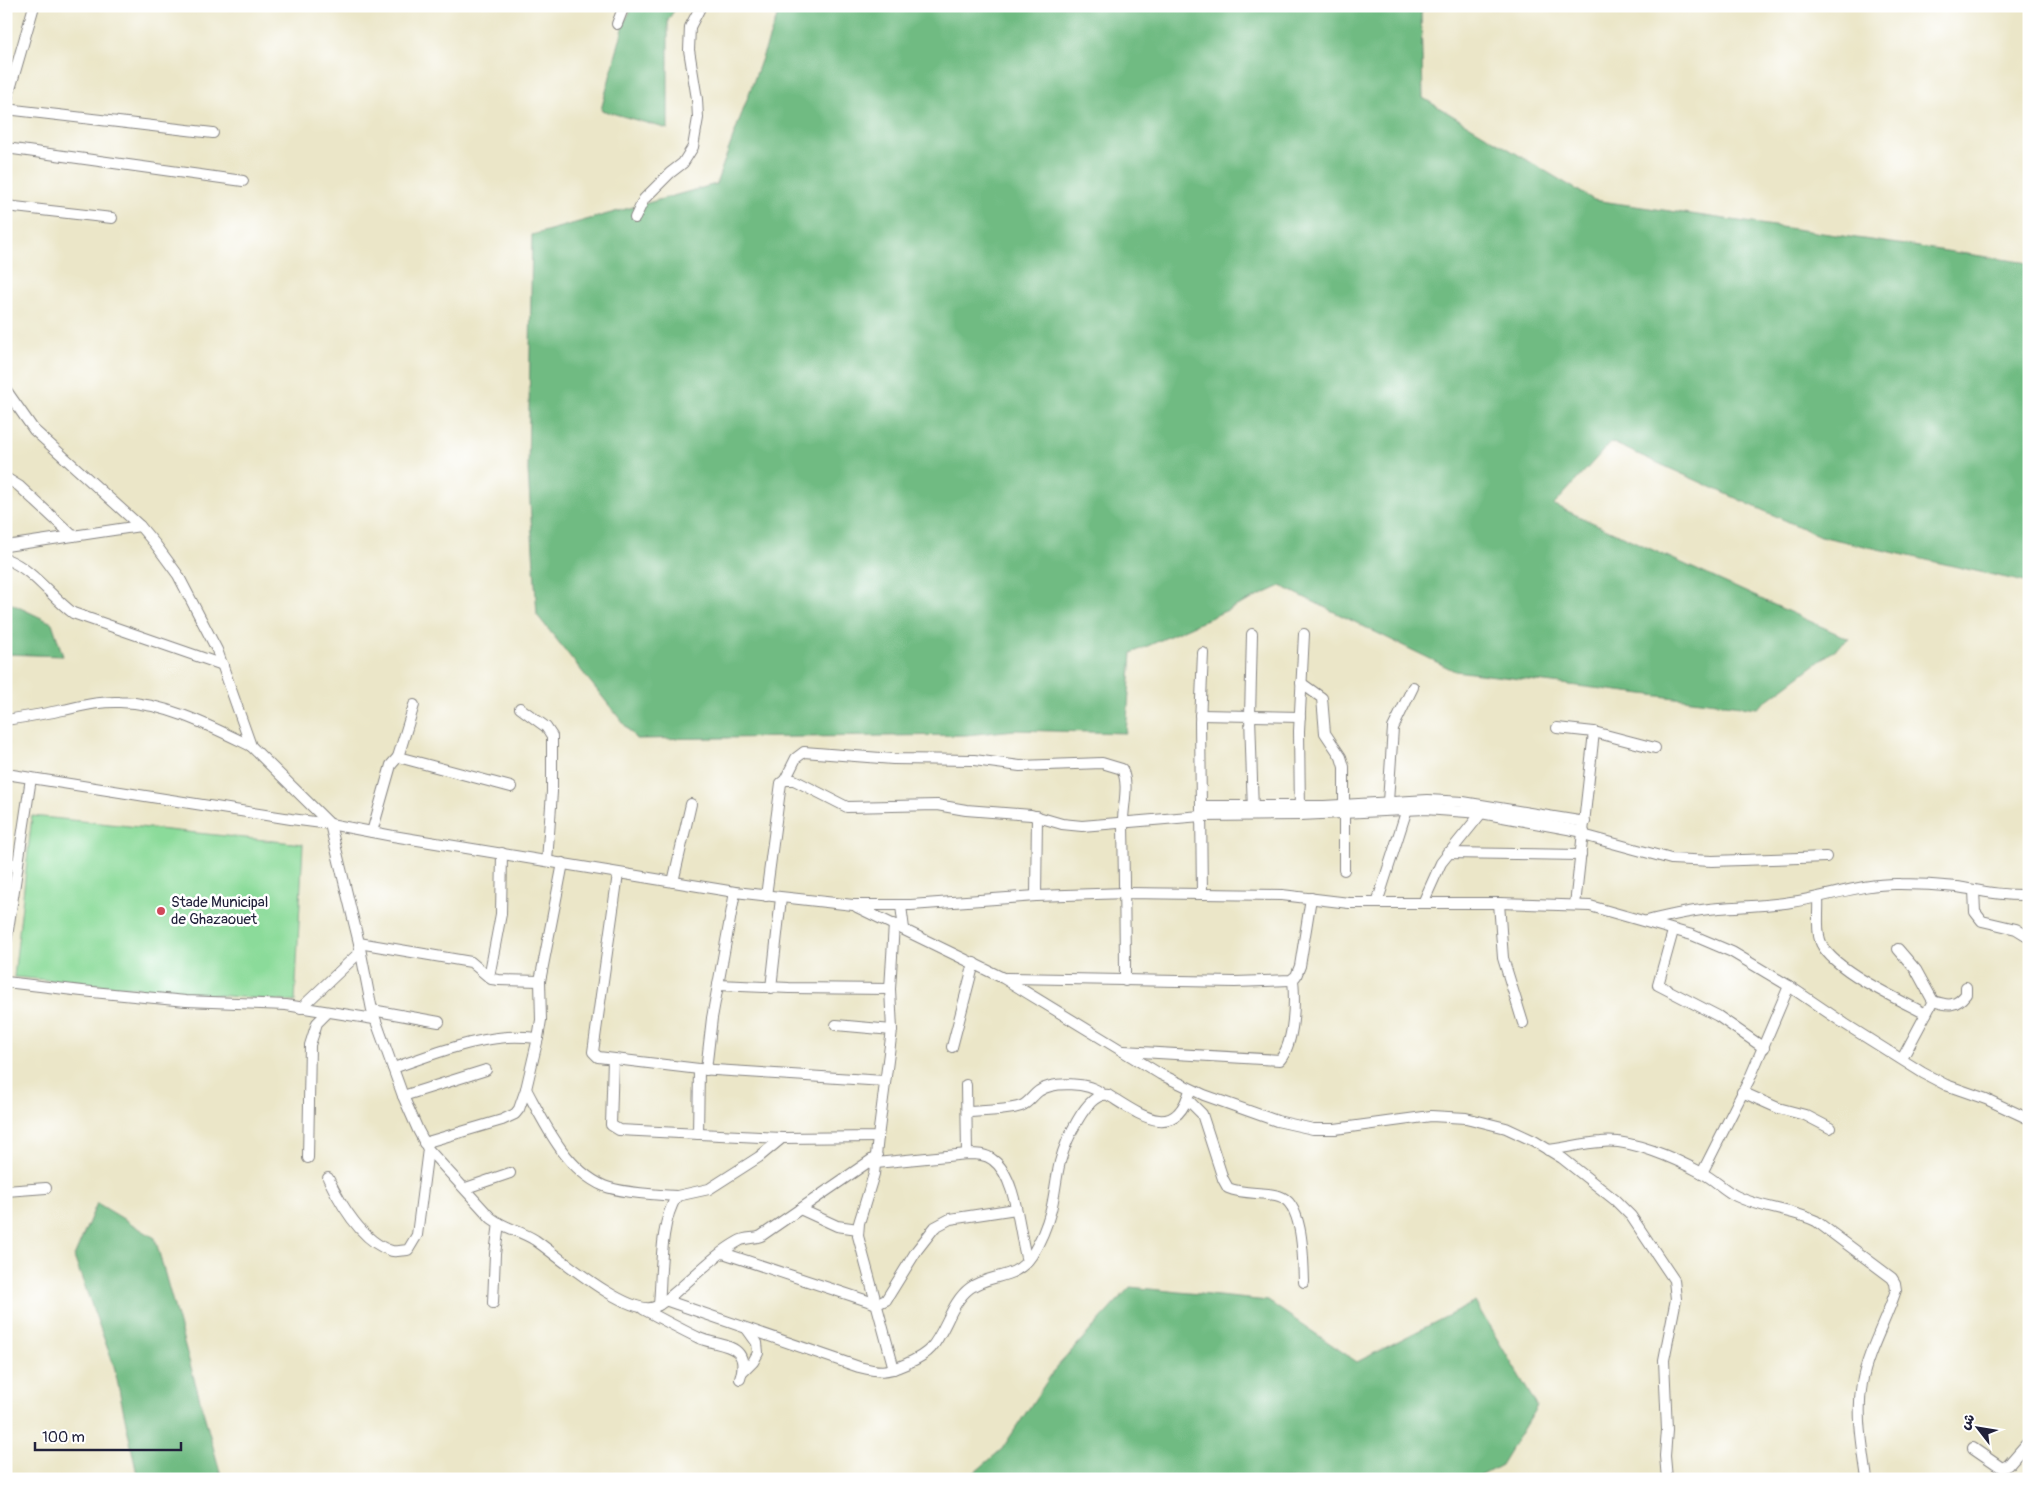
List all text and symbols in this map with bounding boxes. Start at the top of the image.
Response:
place label: Stade Municipal de Ghazaouet [171,893,268,929]
marker: Stade Municipal de Ghazaouet [155,905,167,917]
north arrow [1952,1402,2002,1452]
text: ش [1956,1411,1979,1433]
scale bar [35,1420,181,1452]
text: 100 m [42,1428,85,1447]

